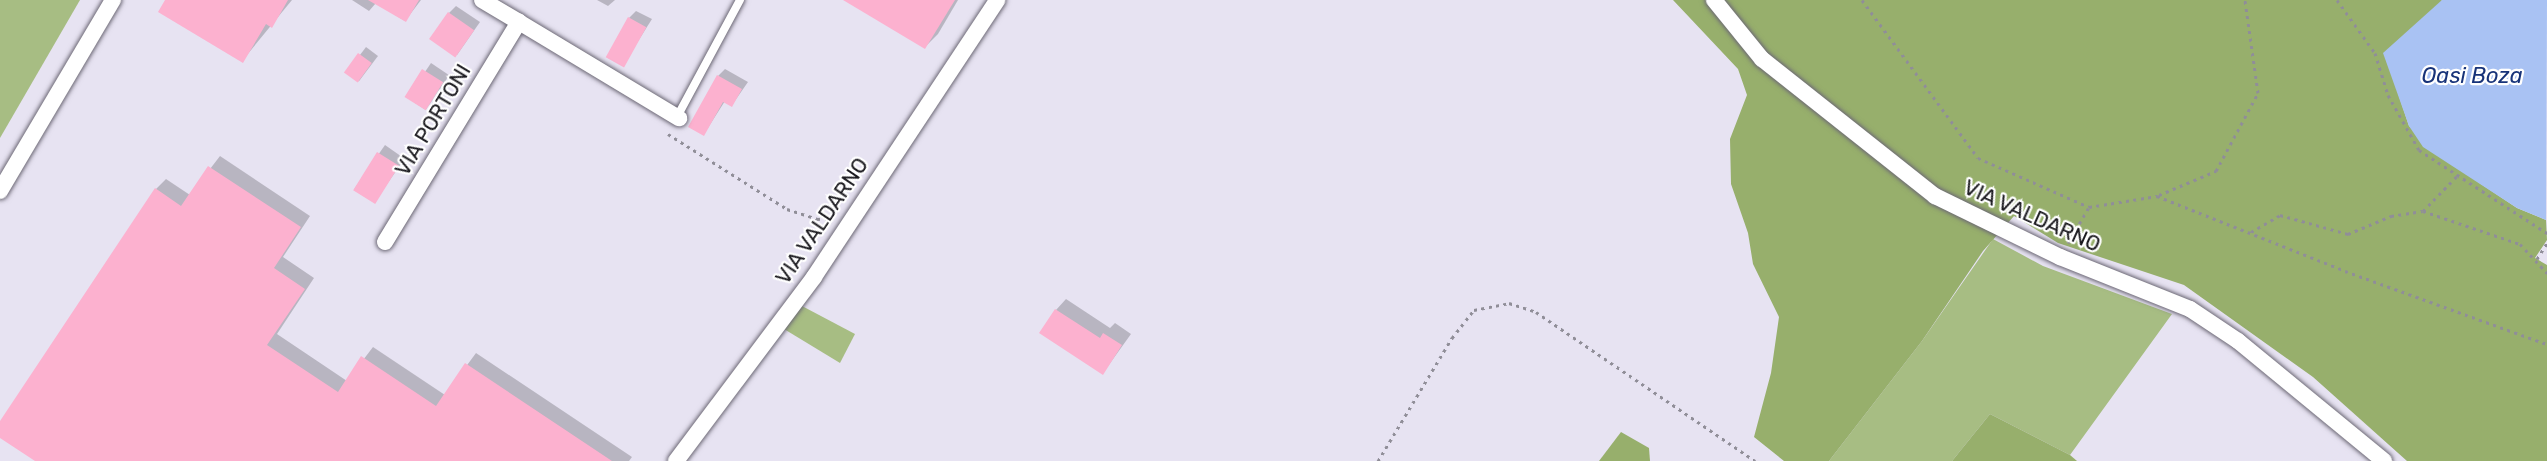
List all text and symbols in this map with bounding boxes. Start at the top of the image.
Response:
street label: VIA PORTONI [390,59,476,181]
water label: Oasi Boza [2421,63,2523,89]
street label: VIA VALDARNO [770,153,874,289]
street label: VIA VALDARNO [1959,174,2105,258]

